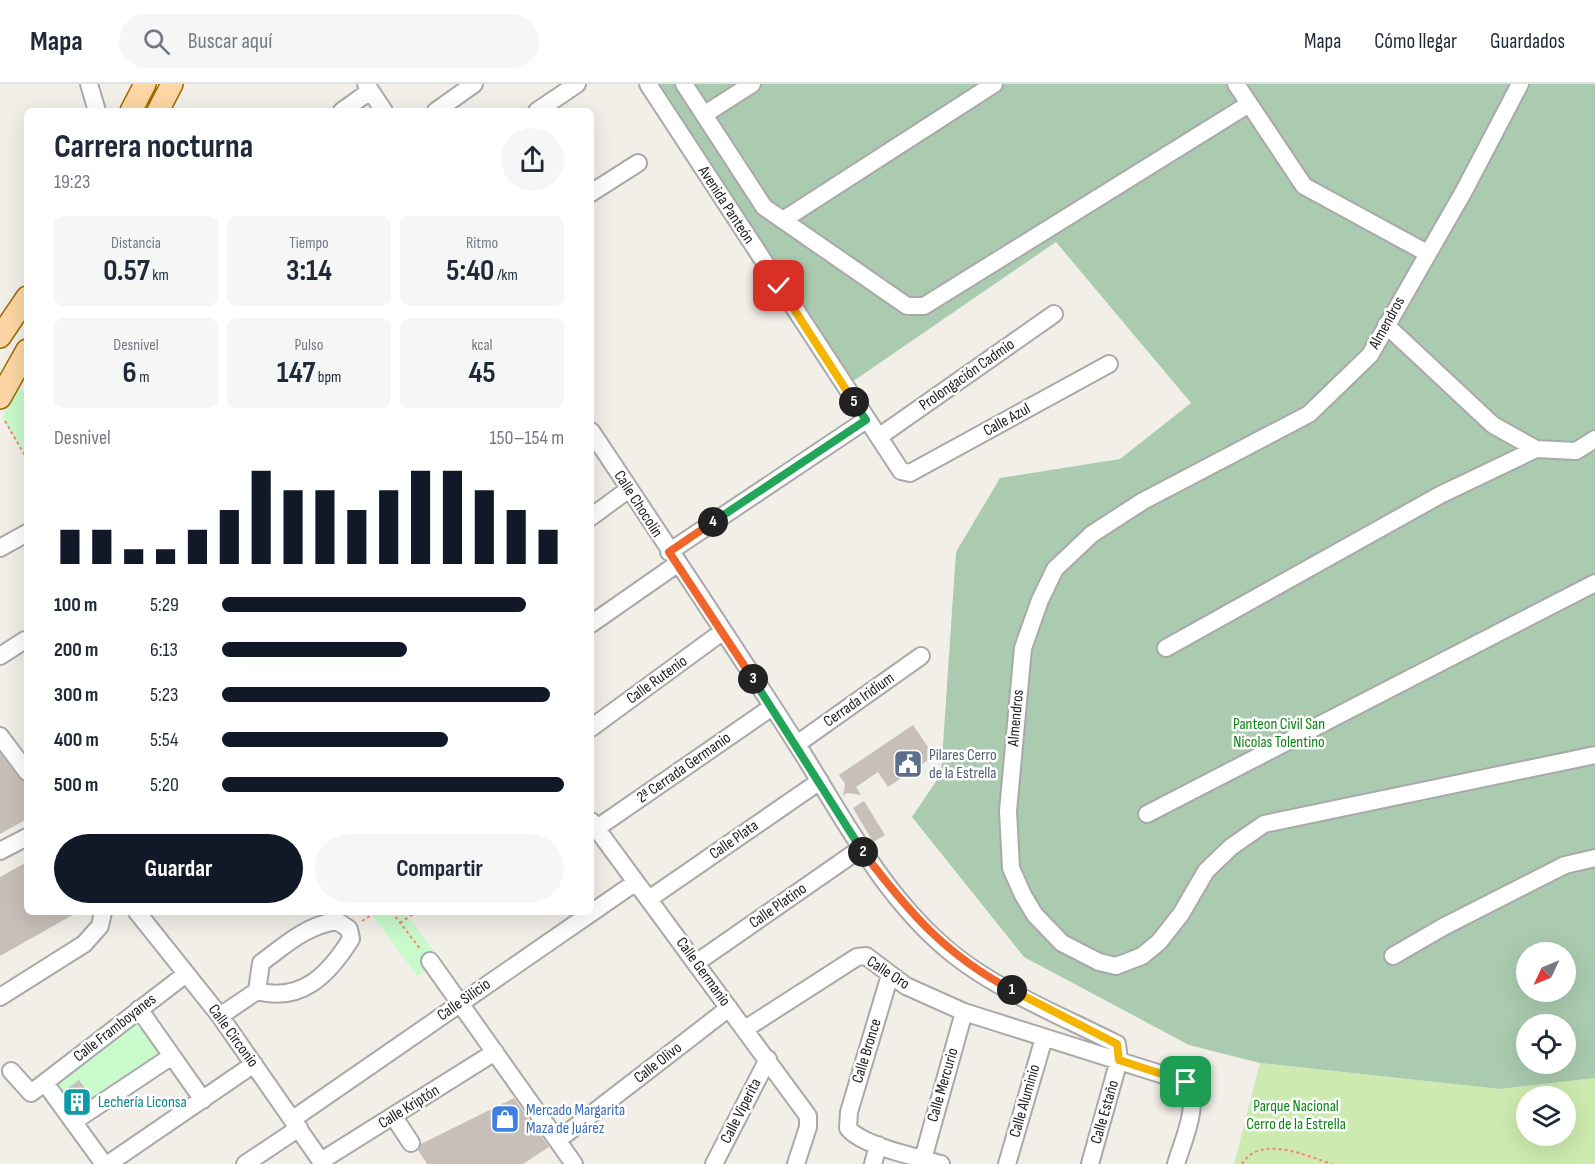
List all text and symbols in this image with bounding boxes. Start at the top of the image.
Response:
search box [119,14,539,68]
text: Mapa [30,25,83,58]
icon: search [140,25,173,58]
text: Buscar aquí [188,28,272,55]
text: Mapa [1304,29,1341,54]
text: Cómo llegar [1374,29,1457,54]
text: Guardados [1490,29,1565,54]
text: Carrera nocturna [54,127,253,167]
button: share [501,128,564,191]
street label: Avenida Panteón [693,162,758,247]
text: 19:23 [54,170,90,194]
text: Distancia [111,234,161,253]
text: Tiempo [289,234,329,253]
text: Ritmo [466,234,498,253]
text: 0.57 [103,253,150,289]
text: 3:14 [286,253,332,289]
text: 5:40 [446,253,494,289]
pin [753,260,804,311]
text: km [150,266,169,285]
text: /km [494,266,518,285]
icon: check [762,269,795,302]
street label: Almendros [1364,293,1409,353]
street label: Prolongación Cadmio [916,335,1018,415]
text: Desnivel [113,336,159,355]
text: Pulso [295,336,323,355]
text: kcal [471,336,493,355]
text: 6 [123,355,137,391]
text: 147 [277,355,315,391]
text: 45 [468,355,496,391]
text: m [137,368,149,387]
text: bpm [315,368,341,387]
pin: 5 [839,387,869,417]
text: 5 [850,392,858,411]
street label: Calle Azul [980,399,1034,441]
text: Desnivel [54,426,111,450]
text: 150–154 m [489,426,564,450]
street label: Calle Chocolín [609,467,667,541]
pin: 4 [698,507,728,537]
text: 4 [709,512,717,531]
text: 100 m [54,593,97,617]
text: 5:29 [150,593,179,617]
text: 200 m [54,638,98,662]
text: 6:13 [150,638,178,662]
street label: Calle Rutenio [623,652,691,708]
pin: 3 [738,664,768,694]
text: 3 [749,669,757,688]
street label: Cerrada Iridium [820,669,898,731]
text: 300 m [54,683,98,707]
text: 5:23 [150,683,178,707]
street label: Almendros [1004,689,1028,748]
park label: Panteon Civil San Nicolas Tolentino [1233,715,1325,752]
text: 400 m [54,728,99,752]
text: 5:54 [150,728,178,752]
street label: 2ª Cerrada Germanio [633,729,735,807]
place label: Pilares Cerro de la Estrella [929,746,997,783]
public building icon: Pilares Cerro de la Estrella [892,748,924,780]
text: 500 m [54,773,98,797]
text: 5:20 [150,773,179,797]
street label: Calle Plata [706,816,762,864]
button: Guardar [54,834,303,903]
button: Compartir [315,834,564,903]
pin: 2 [848,837,878,867]
text: 2 [859,842,867,861]
street label: Calle Platino [746,879,810,933]
street label: Calle Germanio [672,934,734,1010]
north arrow [1516,942,1576,1002]
map controls [1516,942,1576,1146]
street label: Calle Oro [863,952,913,994]
street label: Calle Silicio [434,975,494,1025]
pin: 1 [997,975,1027,1005]
text: 1 [1009,980,1015,999]
street label: Calle Framboyanes [70,990,160,1066]
street label: Calle Circonio [204,1001,262,1071]
button: locate [1516,1014,1576,1074]
street label: Calle Bronce [848,1017,886,1085]
street label: Calle Olivo [630,1038,686,1088]
street label: Calle Mercurio [923,1046,963,1124]
pin [1160,1056,1211,1107]
street label: Calle Aluminio [1006,1062,1044,1140]
icon: arrive [1169,1065,1202,1098]
street label: Calle Viperita [717,1075,765,1147]
street label: Calle Estaño [1087,1078,1123,1146]
street label: Calle Kriptón [375,1081,443,1133]
building icon: Lechería Liconsa [61,1086,93,1118]
button: layers [1516,1086,1576,1146]
place label: Lechería Liconsa [98,1093,187,1112]
park label: Parque Nacional Cerro de la Estrella [1246,1097,1346,1134]
place label: Mercado Margarita Maza de Juárez [526,1101,625,1138]
shop icon: Mercado Margarita Maza de Juárez [489,1103,521,1135]

